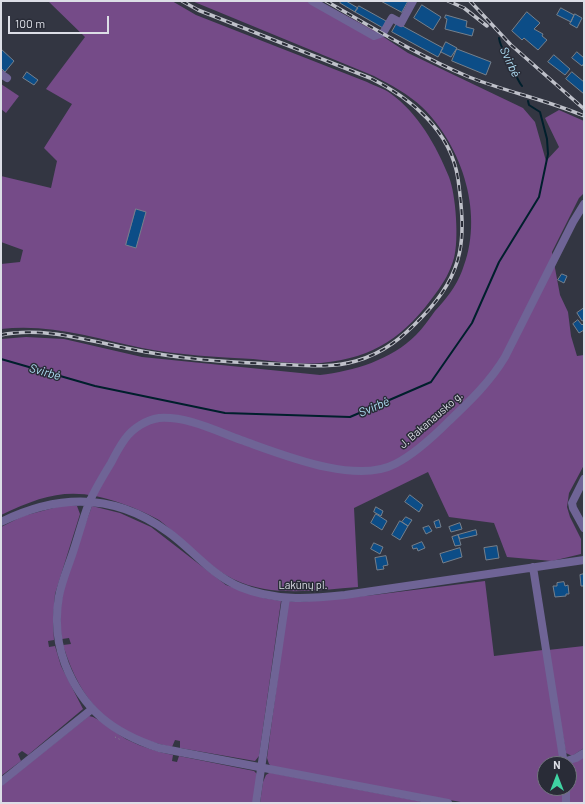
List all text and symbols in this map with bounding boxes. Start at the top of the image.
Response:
scale bar [10,8,111,34]
text: 100 m [15,16,45,30]
water label: Svirbė [497,44,523,80]
water label: Svirbė [28,361,62,383]
street label: J. Bakanausko g. [396,389,466,451]
water label: Svirbė [356,394,392,420]
street label: Lakūnų pl. [278,578,328,592]
north arrow [537,756,577,796]
text: N [553,758,561,771]

